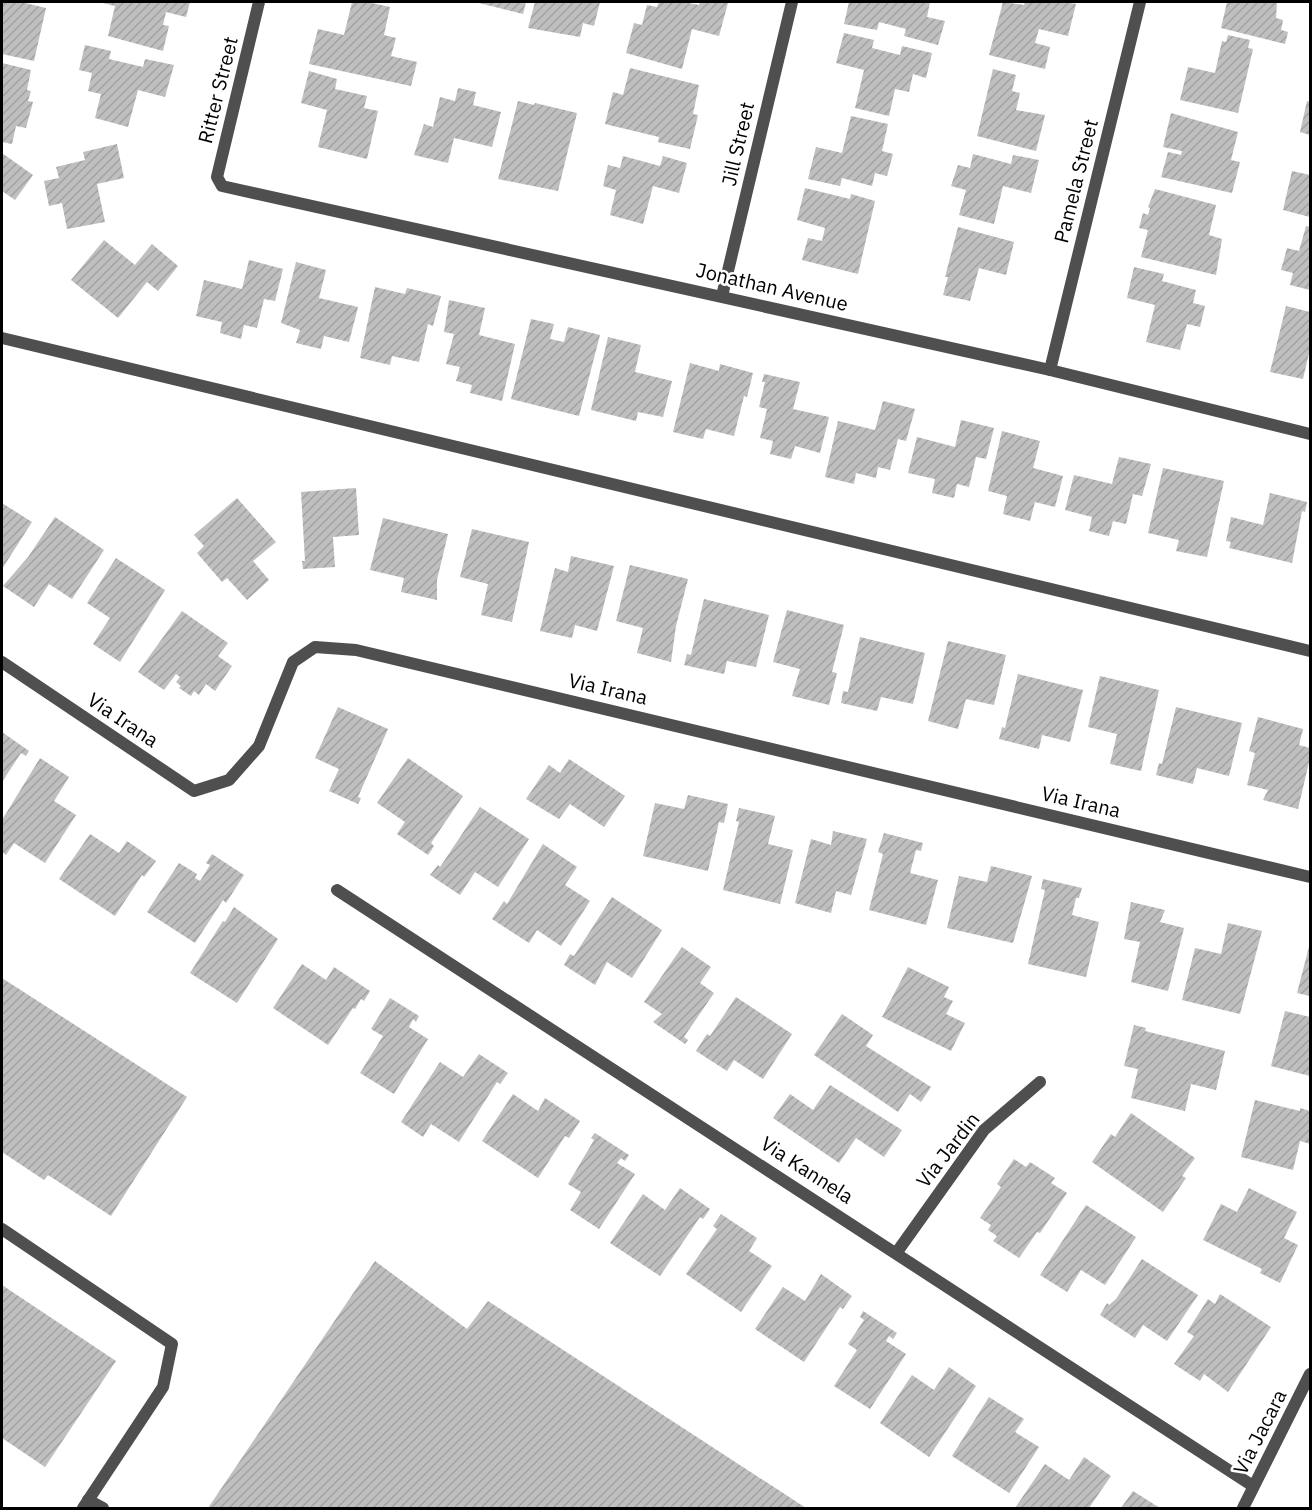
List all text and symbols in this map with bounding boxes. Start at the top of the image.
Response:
street label: Ritter Street [191,33,244,146]
street label: Jill Street [715,99,760,189]
street label: Pamela Street [1047,116,1104,246]
street label: Jonathan Avenue [693,256,851,317]
street label: Via Irana [566,666,651,711]
street label: Via Irana [82,686,164,753]
street label: Via Irana [1039,779,1124,824]
street label: Via Jardin [910,1106,986,1193]
street label: Via Kannela [756,1130,859,1210]
street label: Via Jacara [1227,1384,1293,1479]

